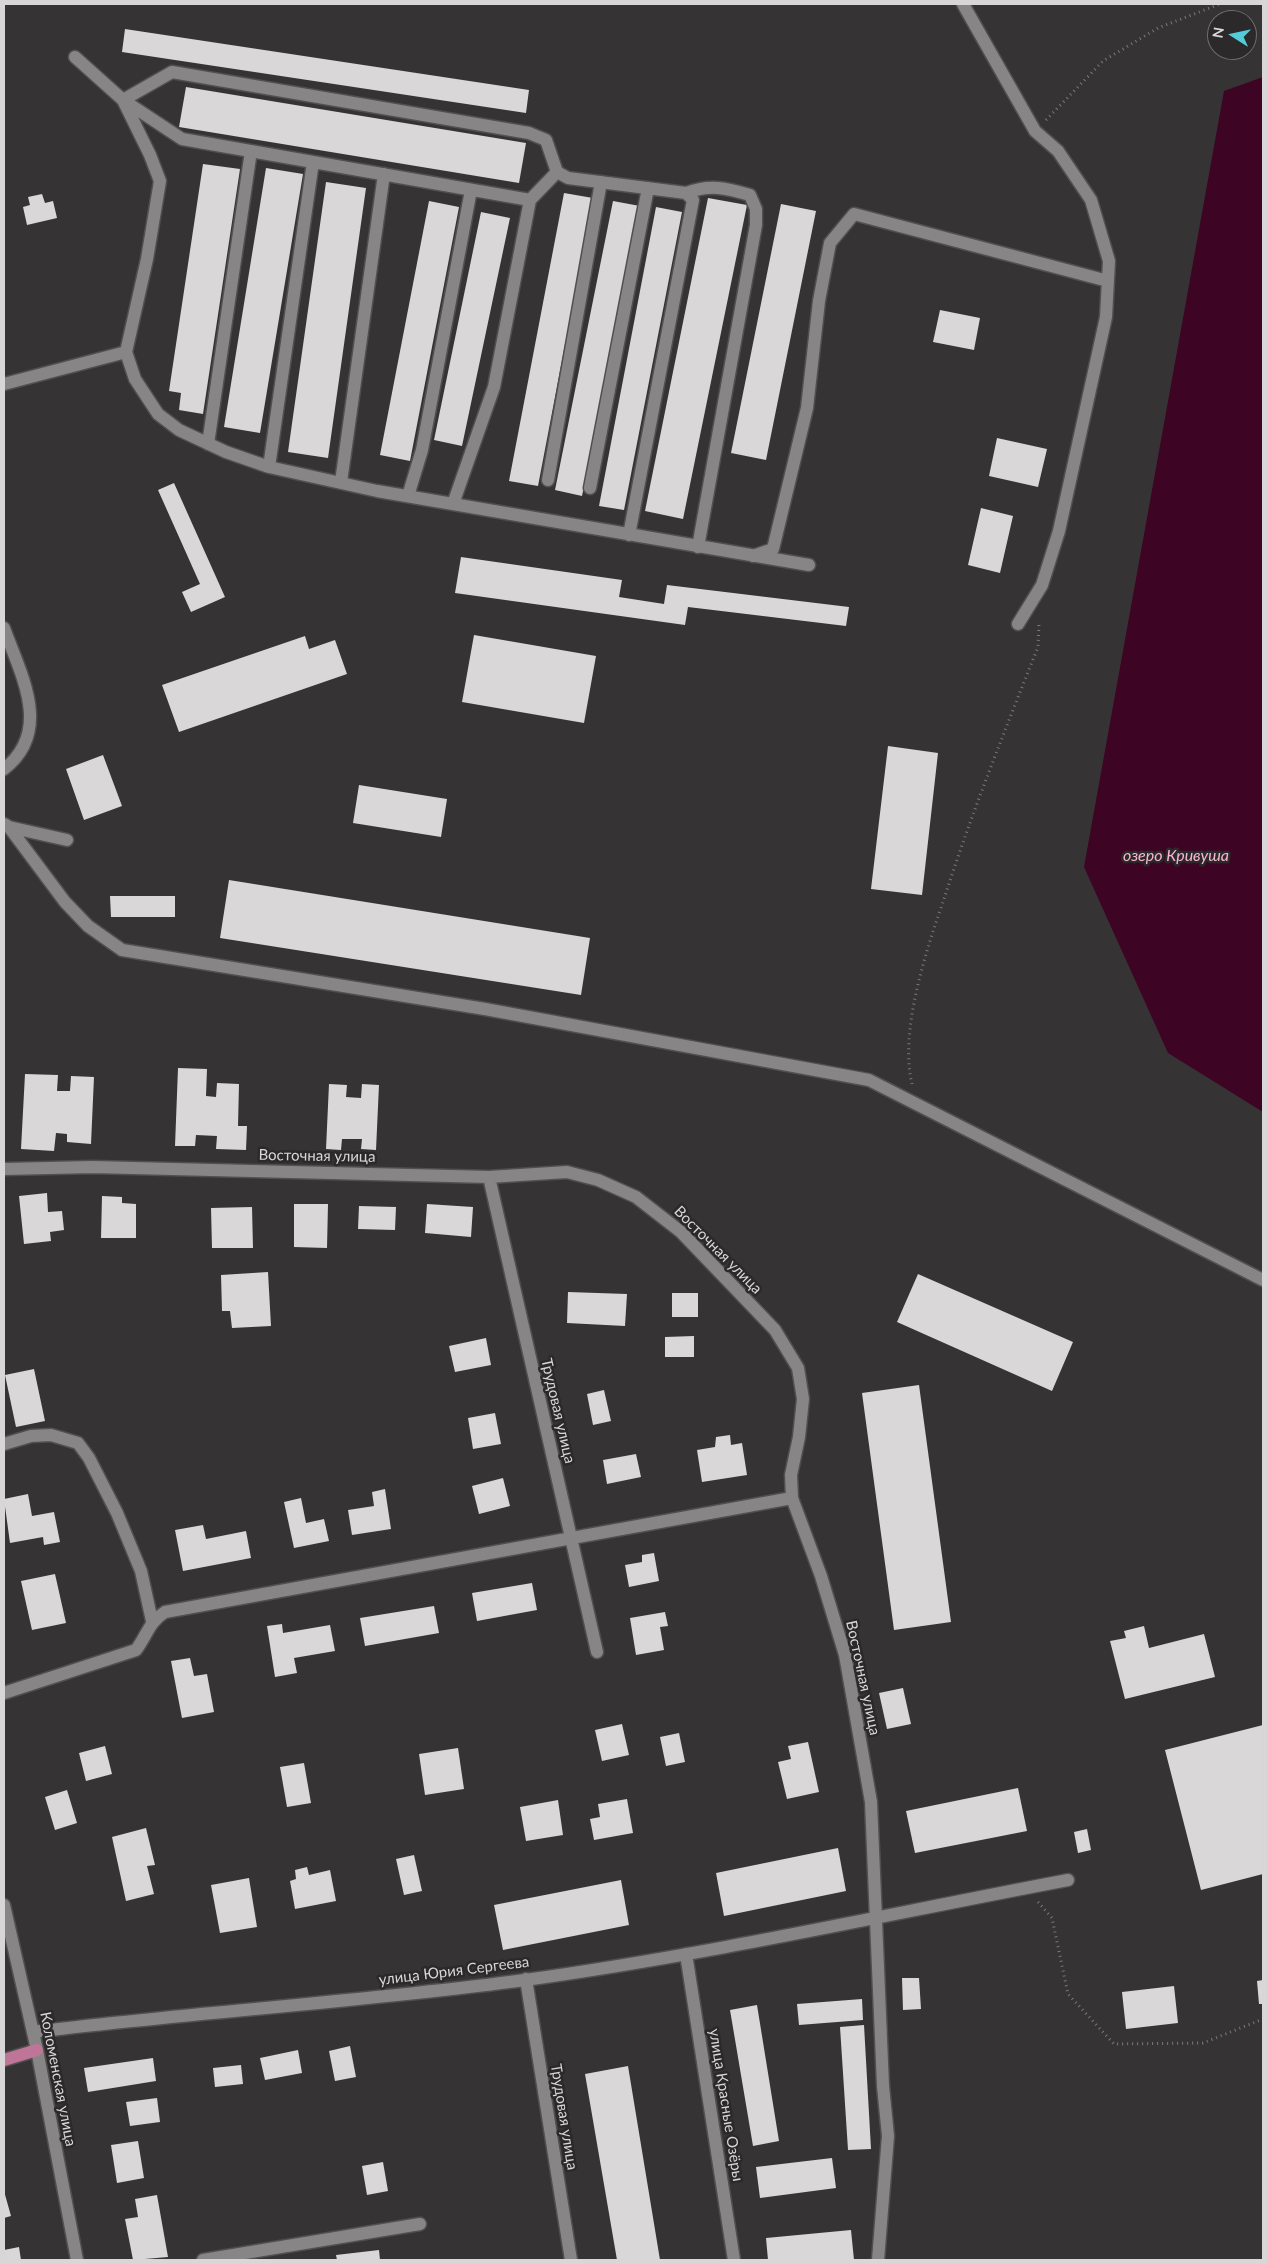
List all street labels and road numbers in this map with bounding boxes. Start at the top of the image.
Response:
street label: Восточная улица [258,1146,376,1166]
street label: Восточная улица [670,1202,766,1298]
street label: Трудовая улица [537,1357,579,1465]
street label: Восточная улица [842,1619,884,1737]
street label: улица Юрия Сергеева [378,1953,530,1989]
street label: Коломенская улица [36,2010,80,2148]
street label: улица Красные Озёры [705,2027,747,2183]
street label: Трудовая улица [547,2063,581,2171]

